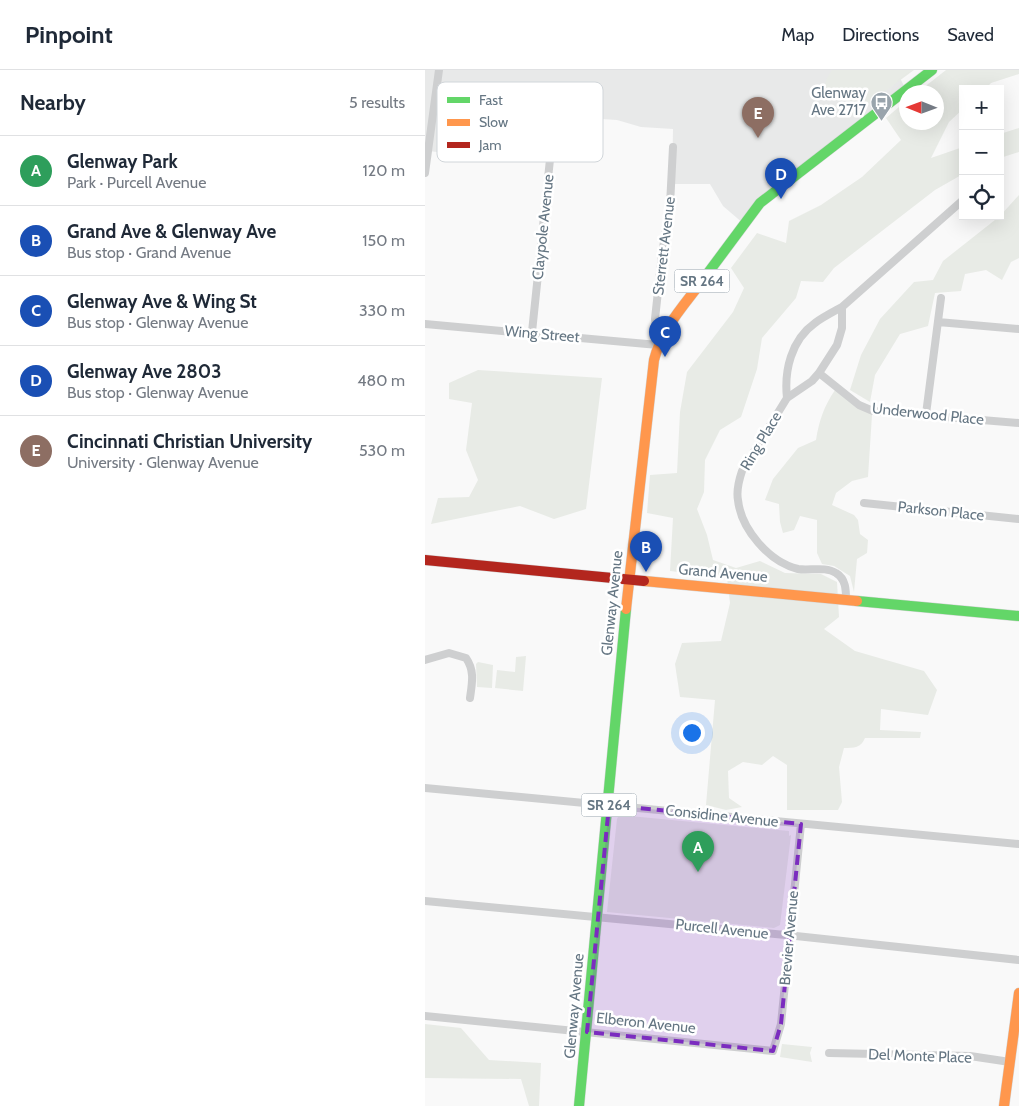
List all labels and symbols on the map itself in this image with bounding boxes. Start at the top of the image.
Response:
legend [437,82,603,162]
place label: Glenway Ave 2717 [811,84,866,119]
north arrow [899,85,944,130]
bus stop icon: Glenway Ave 2717 [870,90,894,121]
text: Fast [479,91,503,109]
pin: E [742,97,774,138]
text: Slow [479,113,508,131]
text: Jam [478,136,501,154]
pin: D [765,158,797,199]
street label: Claypole Avenue [529,173,558,281]
street label: Sterrett Avenue [649,195,679,296]
road number: SR 264 [675,270,729,292]
pin: C [649,316,681,357]
street label: Wing Street [504,322,580,346]
street label: Underwood Place [871,399,985,429]
street label: Ring Place [737,408,786,473]
street label: Parkson Place [897,498,985,525]
pin: B [630,531,662,572]
street label: Glenway Avenue [598,549,627,656]
street label: Grand Avenue [678,560,769,586]
your location [679,720,705,746]
road number: SR 264 [581,794,637,816]
street label: Considine Avenue [665,801,780,831]
pin: A [682,831,714,872]
street label: Brevier Avenue [776,890,802,986]
street label: Purcell Avenue [675,915,770,943]
street label: Glenway Avenue [560,952,588,1059]
street label: Elberon Avenue [595,1009,697,1037]
street label: Del Monte Place [868,1045,972,1067]

